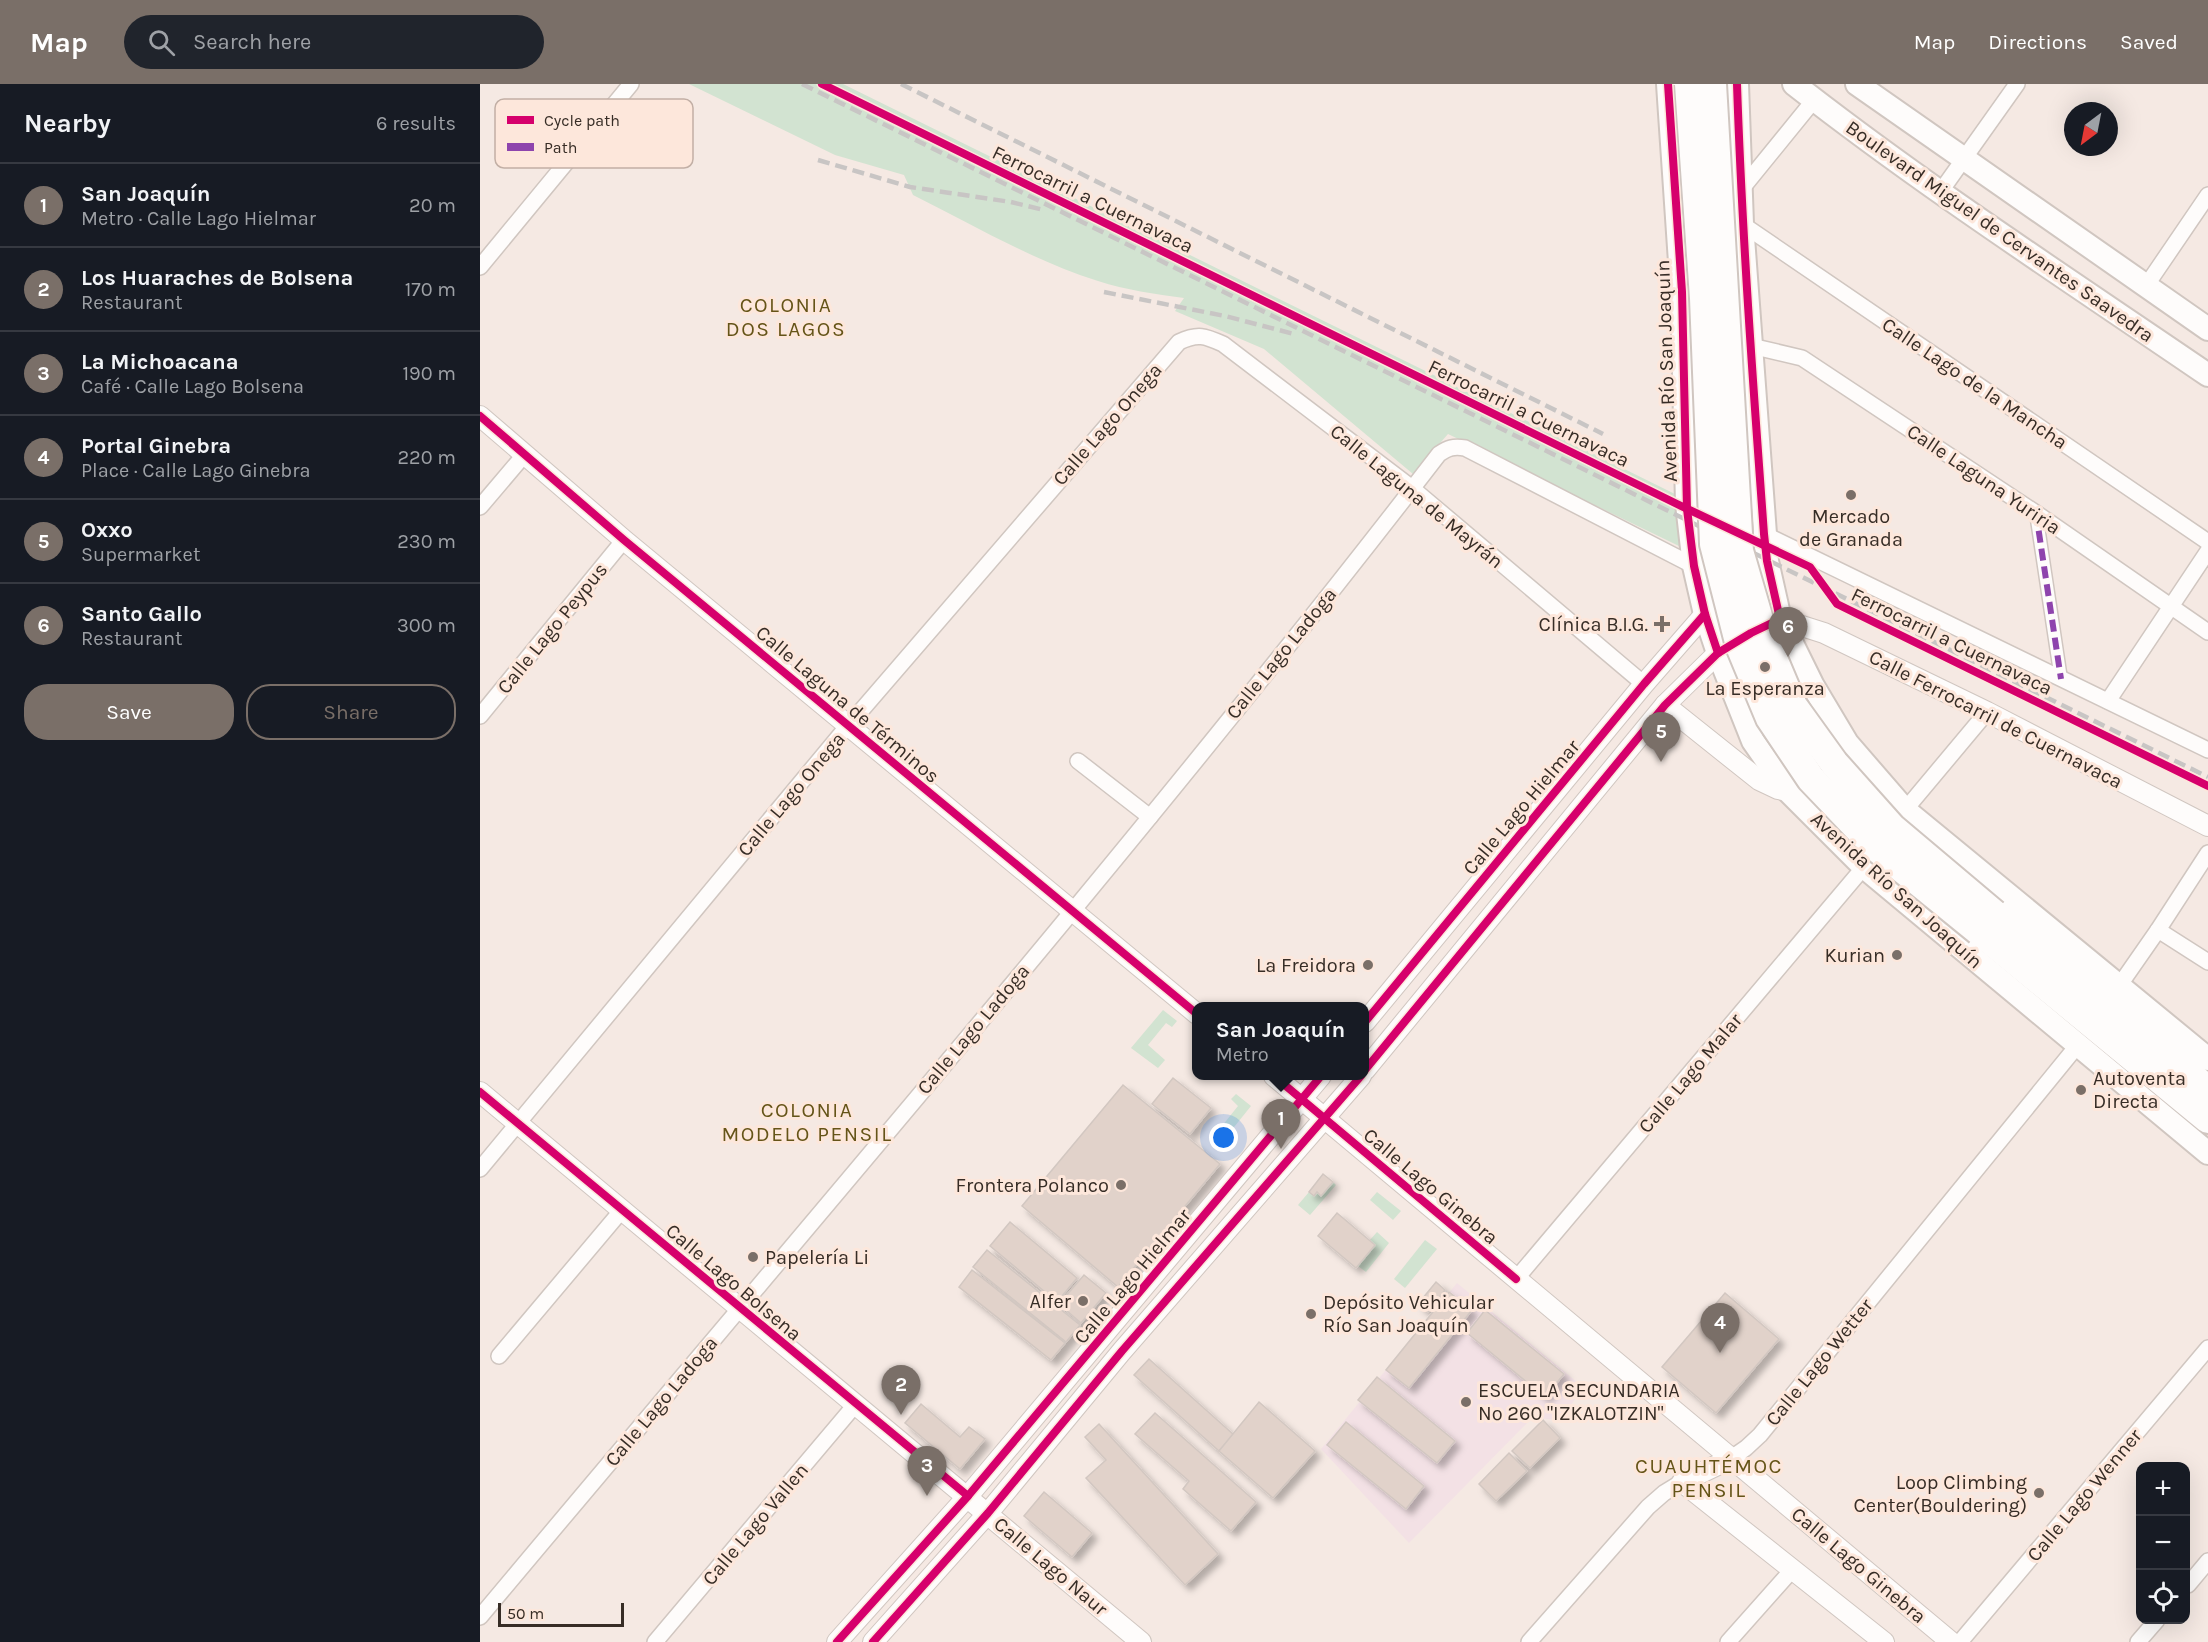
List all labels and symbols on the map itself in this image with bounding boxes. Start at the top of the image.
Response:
legend [495,99,693,168]
north arrow [2064,102,2118,156]
text: Cycle path [544,111,620,130]
street label: Boulevard Miguel de Cervantes Saavedra [1841,116,2158,347]
text: Path [544,138,577,157]
street label: Ferrocarril a Cuernavaca [989,141,1197,258]
street label: Avenida Río San Joaquín [1651,259,1682,483]
district label: COLONIA DOS LAGOS [726,293,846,341]
street label: Calle Lago de la Mancha [1878,313,2072,454]
street label: Ferrocarril a Cuernavaca [1425,355,1633,472]
street label: Calle Lago Onega [1048,359,1167,490]
street label: Calle Laguna Yuriria [1903,419,2065,539]
street label: Calle Laguna de Mayrán [1326,420,1508,573]
marker: Mercado de Granada [1844,488,1858,502]
place label: Mercado de Granada [1799,505,1903,551]
street label: Calle Lago Peypus [493,558,612,698]
street label: Calle Lago Ladoga [1221,583,1341,724]
street label: Ferrocarril a Cuernavaca [1848,583,2056,700]
pin: 6 [1768,608,1808,657]
place label: Clínica B.I.G. [1538,613,1648,636]
marker: Clínica B.I.G. [1653,615,1671,633]
street label: Calle Laguna de Términos [751,621,944,788]
street label: Calle Ferrocarril de Cuernavaca [1865,645,2126,794]
marker: La Esperanza [1758,660,1772,674]
place label: La Esperanza [1705,677,1825,700]
pin: 5 [1642,712,1680,762]
street label: Calle Lago Onega [733,728,850,861]
street label: Calle Lago Hielmar [1458,735,1585,879]
street label: Avenida Río San Joaquín [1806,807,1987,973]
place label: Kurian [1824,944,1885,967]
marker: Kurian [1890,948,1904,962]
place label: La Freidora [1256,954,1356,977]
marker: La Freidora [1361,958,1375,972]
street label: Calle Lago Ladoga [912,960,1034,1099]
street label: Calle Lago Malar [1634,1008,1747,1138]
place label: Autoventa Directa [2093,1067,2186,1113]
marker: Autoventa Directa [2074,1083,2088,1097]
district label: COLONIA MODELO PENSIL [721,1098,893,1146]
pin: 1 [1262,1100,1300,1149]
your location [1209,1123,1238,1152]
street label: Calle Lago Ginebra [1359,1124,1502,1249]
place label: Frontera Polanco [956,1174,1109,1197]
marker: Frontera Polanco [1114,1178,1128,1192]
street label: Calle Lago Hielmar [1069,1204,1196,1348]
street label: Calle Lago Bolsena [661,1219,806,1346]
place label: Papelería Li [765,1246,869,1269]
marker: Papelería Li [746,1250,760,1264]
place label: Alfer [1030,1290,1072,1313]
place label: Depósito Vehicular Río San Joaquín [1323,1291,1495,1337]
marker: Alfer [1076,1294,1090,1308]
street label: Calle Lago Wetter [1761,1294,1878,1431]
pin: 4 [1700,1304,1740,1353]
marker: Depósito Vehicular Río San Joaquín [1304,1307,1318,1321]
street label: Calle Lago Ladoga [600,1332,722,1471]
pin: 2 [882,1366,920,1415]
place label: ESCUELA SECUNDARIA Nº 260 "IZKALOTZIN" [1478,1379,1680,1425]
marker: ESCUELA SECUNDARIA Nº 260 "IZKALOTZIN" [1459,1395,1473,1409]
street label: Calle Lago Wenner [2022,1424,2147,1566]
pin: 3 [908,1446,946,1496]
district label: CUAUHTÉMOC PENSIL [1635,1454,1783,1502]
street label: Calle Lago Vallen [698,1459,813,1590]
place label: Loop Climbing Center(Bouldering) [1853,1471,2027,1517]
marker: Loop Climbing Center(Bouldering) [2032,1486,2046,1500]
street label: Calle Lago Ginebra [1787,1503,1930,1628]
street label: Calle Lago Naur [989,1512,1113,1621]
scale bar [498,1600,624,1628]

